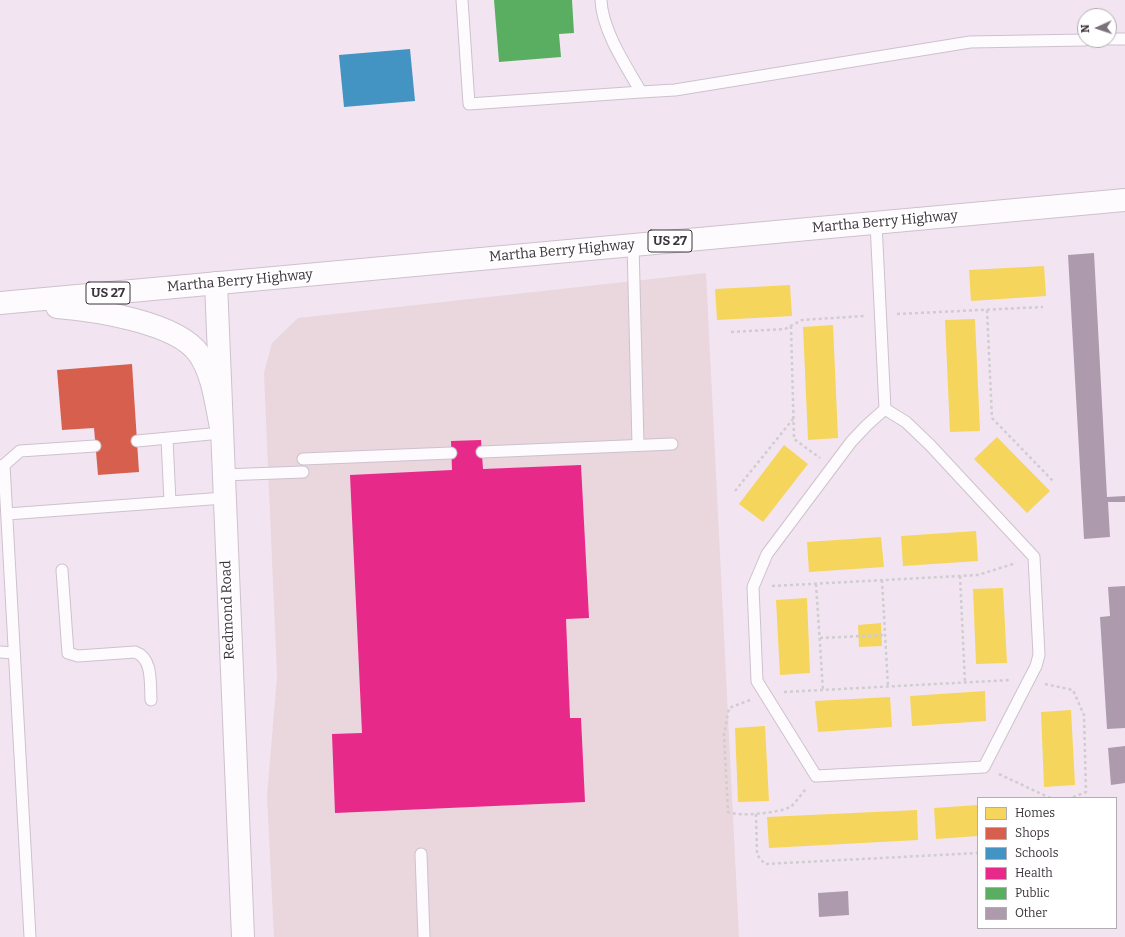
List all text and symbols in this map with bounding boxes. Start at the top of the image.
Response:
north arrow [1077,8,1117,48]
text: N [1079,24,1092,33]
street label: Martha Berry Highway [811,207,959,237]
road number: US 27 [648,230,692,252]
street label: Martha Berry Highway [488,236,636,266]
street label: Martha Berry Highway [166,266,314,296]
road number: US 27 [86,282,130,304]
street label: Redmond Road [218,560,238,660]
legend [977,797,1117,929]
text: Homes [1015,806,1055,820]
text: Shops [1015,826,1049,840]
text: Schools [1015,846,1058,860]
text: Health [1015,866,1053,880]
text: Public [1015,886,1050,900]
text: Other [1015,906,1047,920]

